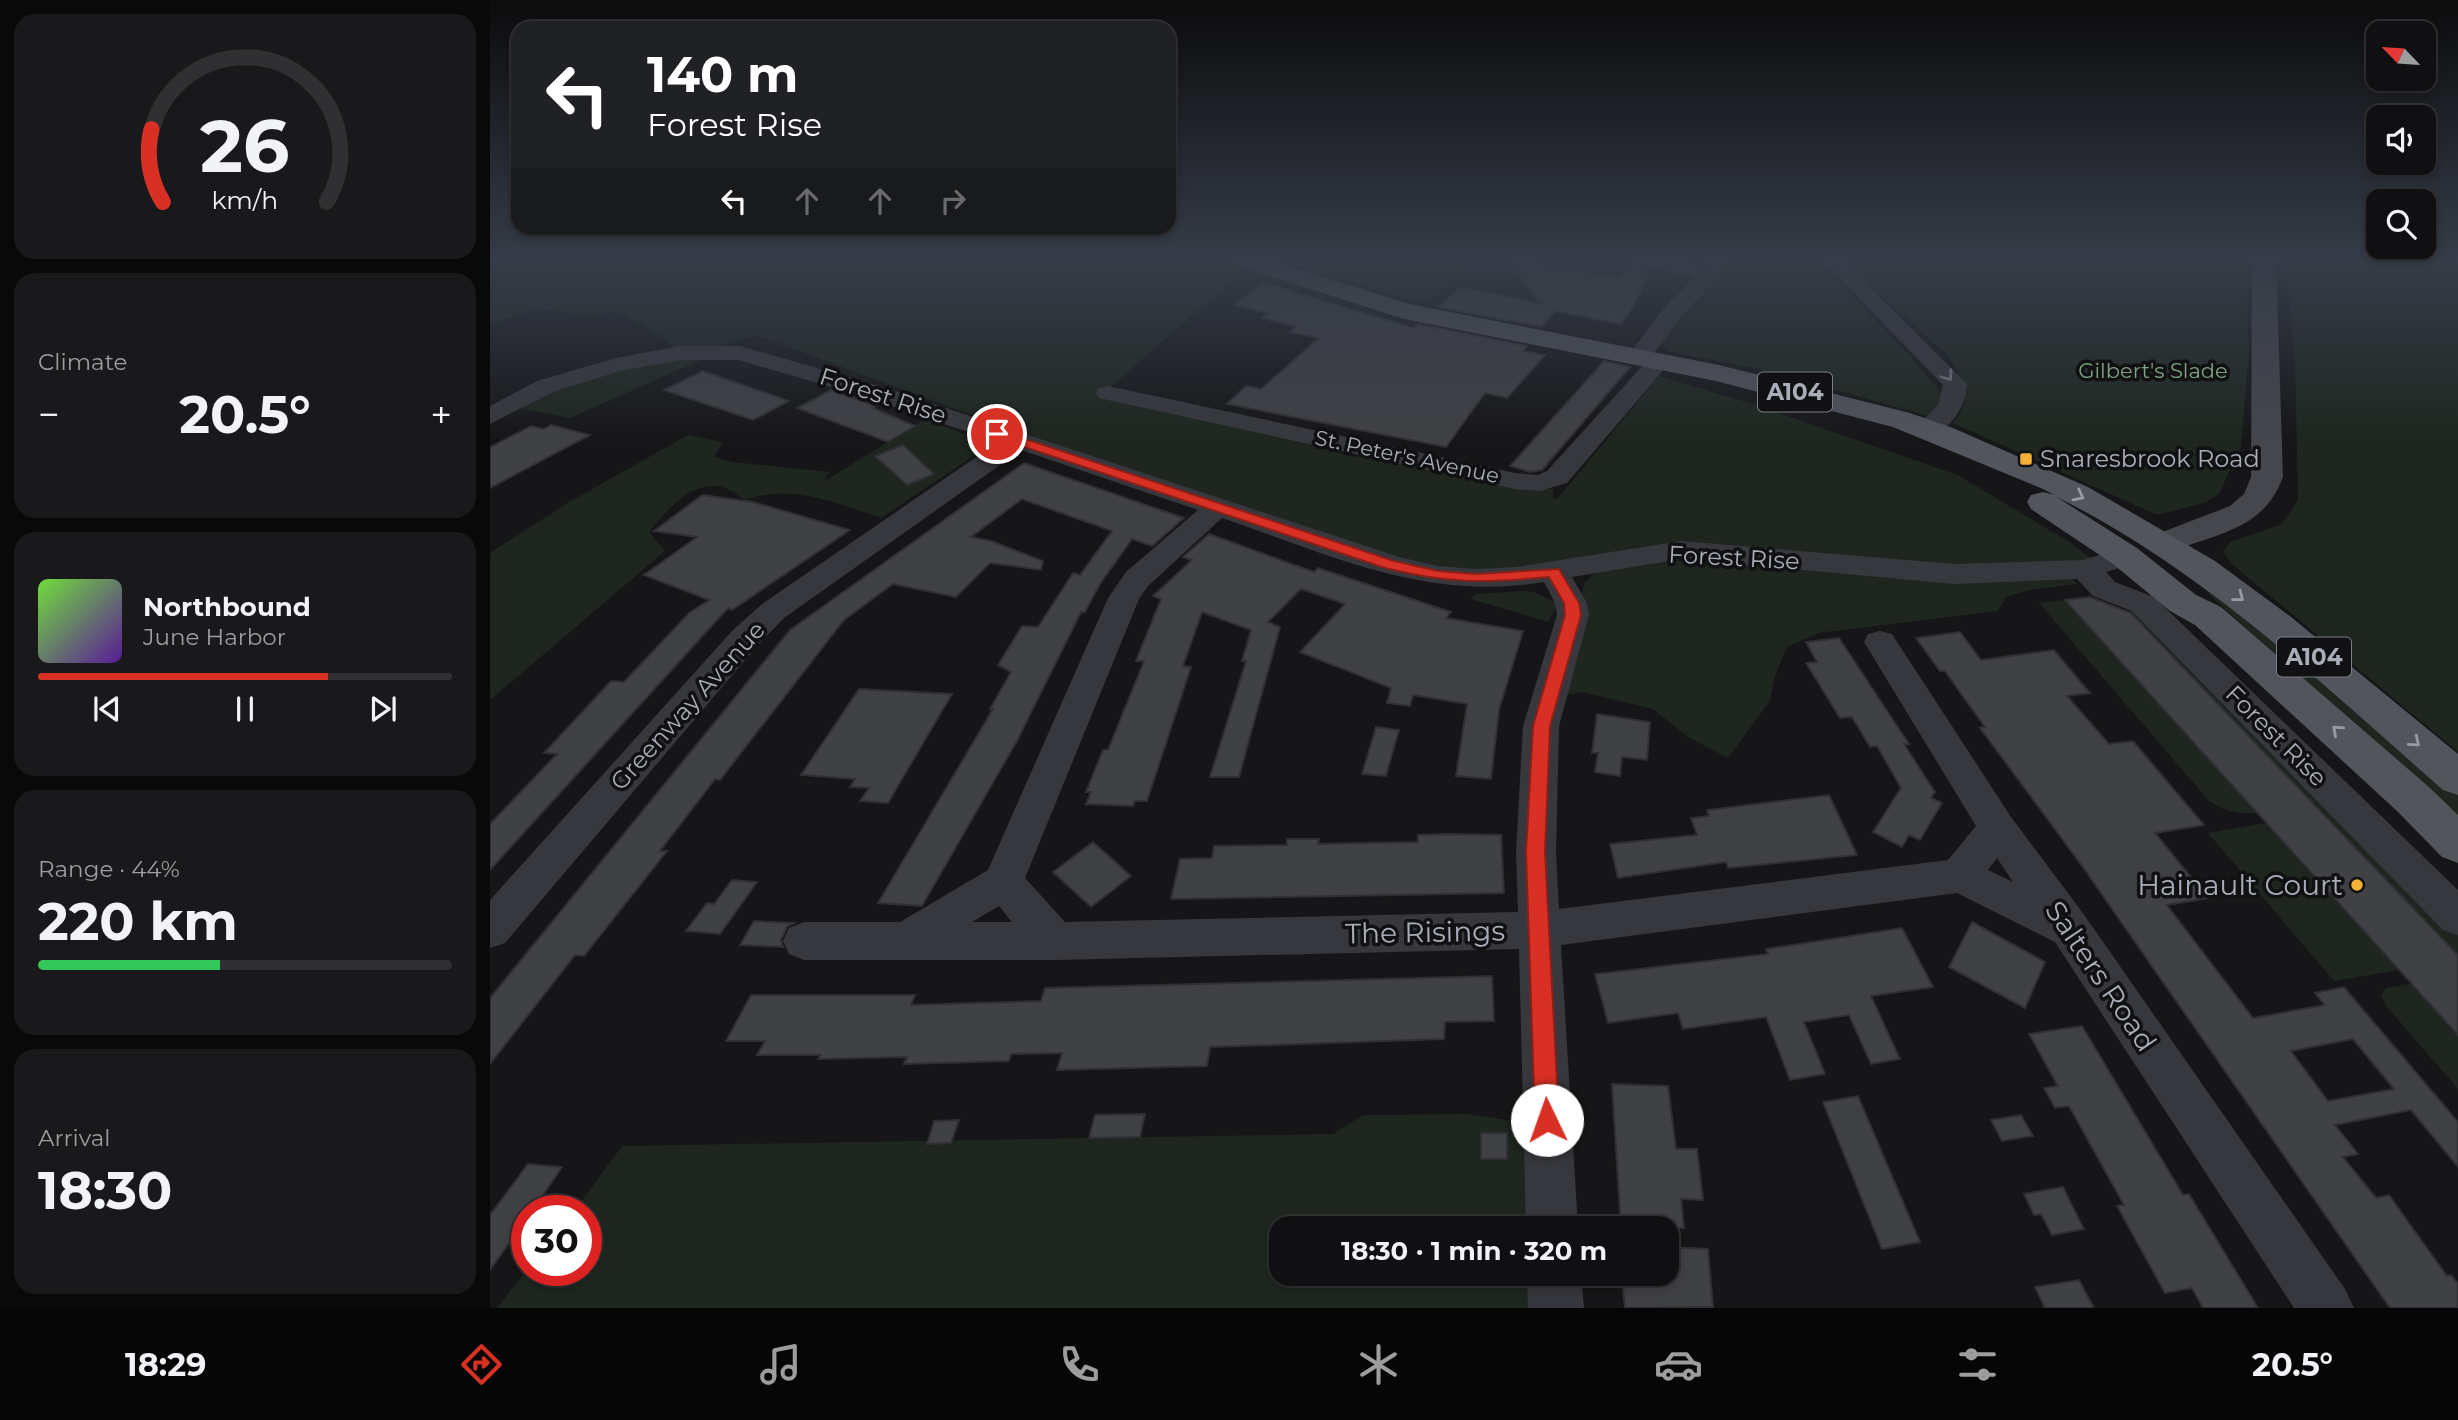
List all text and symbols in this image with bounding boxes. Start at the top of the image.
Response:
north arrow [2366,21,2436,91]
map controls [2366,21,2436,259]
text: 140 m [647,45,799,104]
icon: left [532,49,623,140]
text: 26 [200,103,290,191]
text: Forest Rise [647,105,822,144]
button: sound [2366,105,2436,175]
icon: left [715,182,753,220]
icon: ahead [788,182,826,220]
icon: ahead [861,182,899,220]
icon: right [934,182,972,220]
text: km/h [212,185,278,215]
button: search [2366,189,2436,259]
text: Climate [38,348,127,376]
park label: Gilbert's Slade [2078,358,2228,383]
street label: Forest Rise [816,361,950,430]
one-way arrow [1940,369,1952,381]
road number: A104 [1758,372,1832,412]
text: 20.5° [179,383,311,446]
text: − [38,391,60,438]
text: + [430,391,452,438]
pin [967,404,1027,464]
icon: arrive [978,415,1016,453]
street label: St. Peter's Avenue [1313,425,1501,488]
place label: Snaresbrook Road [2040,444,2260,473]
marker: Snaresbrook Road [2018,451,2034,467]
one-way arrow [2072,487,2084,501]
street label: Forest Rise [1668,540,1800,575]
one-way arrow [2231,589,2244,602]
text: Northbound [143,591,311,623]
street label: Greenway Avenue [604,615,771,796]
text: June Harbor [143,623,286,651]
road number: A104 [2277,638,2351,677]
street label: Forest Rise [2220,679,2333,792]
icon: previous [88,690,126,728]
icon: pause [226,690,264,728]
icon: next [364,690,402,728]
one-way arrow [2332,726,2345,738]
one-way arrow [2406,734,2419,746]
text: Range · 44% [38,855,180,883]
place label: Hainault Court [2137,868,2343,902]
marker: Hainault Court [2349,877,2365,893]
text: 220 km [38,890,238,953]
street label: Salters Road [2038,894,2164,1058]
street label: The Risings [1345,914,1505,950]
position arrow [1510,1083,1584,1157]
text: Arrival [38,1124,111,1152]
text: 18:30 [38,1159,172,1222]
speed limit sign: 30 [511,1195,602,1286]
text: 18:30 · 1 min · 320 m [1341,1235,1607,1267]
icon: directions [457,1340,506,1389]
icon: music [756,1340,805,1389]
icon: phone [1055,1340,1104,1389]
icon: climate [1354,1340,1403,1389]
icon: car [1654,1340,1703,1389]
icon: filters [1953,1340,2002,1389]
text: 18:29 [125,1345,206,1384]
text: 20.5° [2252,1345,2333,1384]

